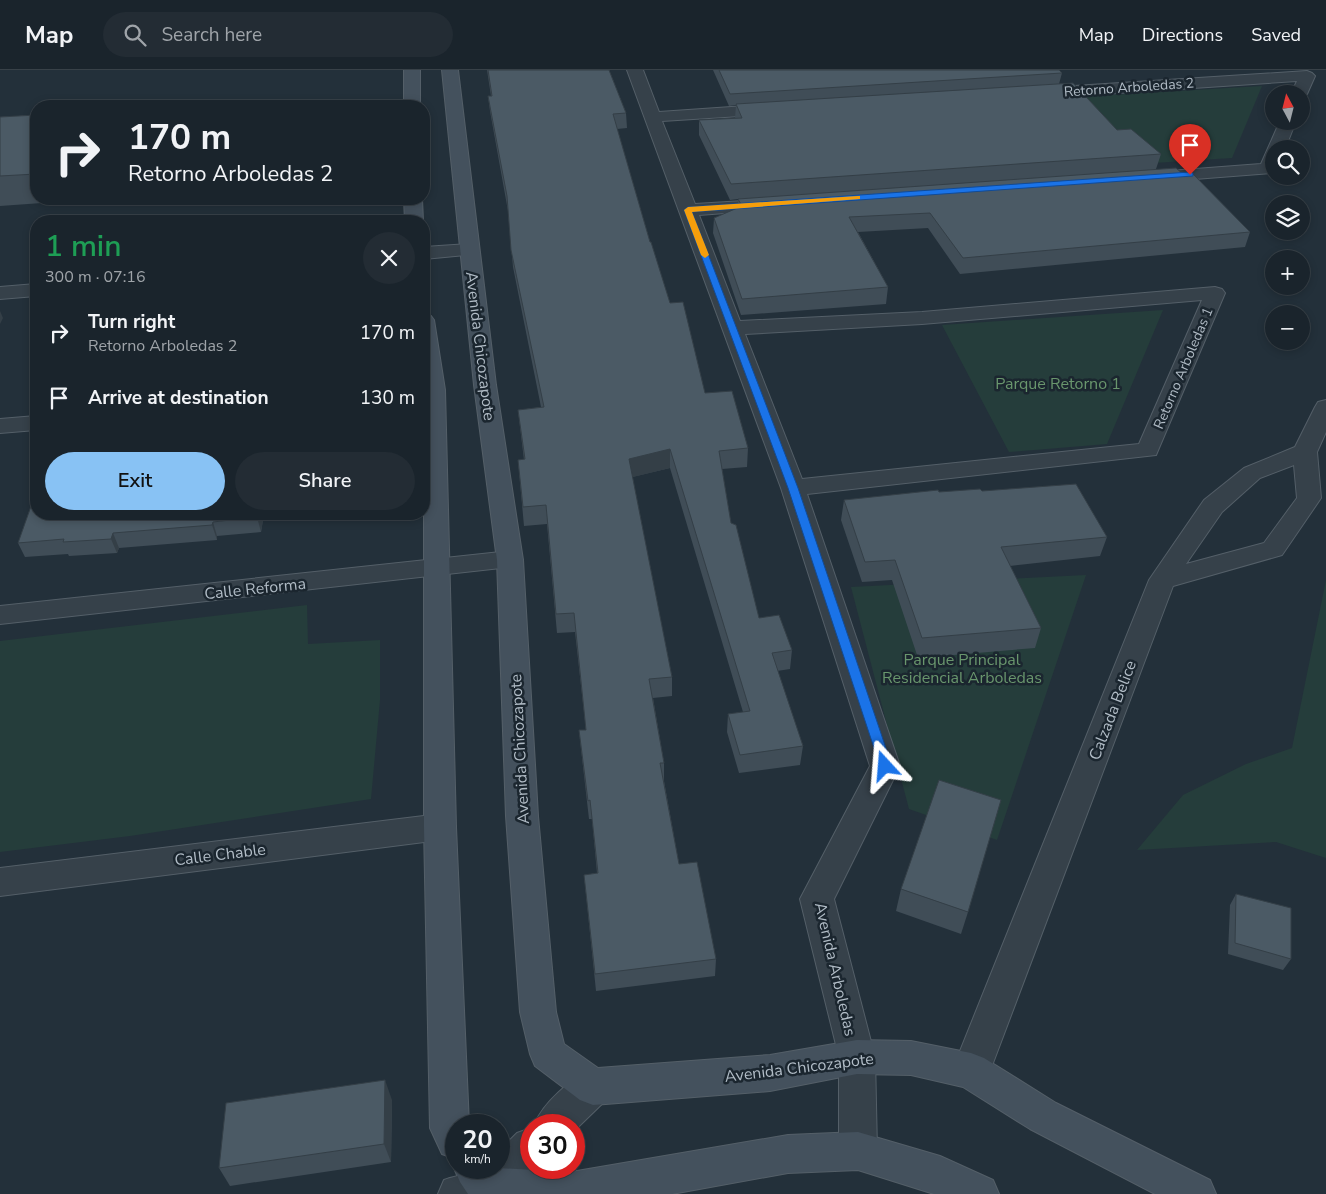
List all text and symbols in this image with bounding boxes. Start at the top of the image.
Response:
search box [103,12,453,57]
text: Map [25,19,73,51]
icon: search [121,21,149,49]
text: Search here [161,22,262,48]
text: Map [1079,23,1114,47]
text: Directions [1142,23,1223,47]
text: Saved [1251,23,1301,47]
street label: Retorno Arboledas 2 [1063,73,1195,102]
north arrow [1265,85,1310,130]
map controls [1265,85,1310,350]
text: 170 m [128,114,231,161]
icon: right [45,120,110,185]
pin [1169,124,1211,175]
icon: arrive [1176,131,1204,159]
button: search [1265,140,1310,185]
text: Retorno Arboledas 2 [128,159,333,189]
button: layers [1265,195,1310,240]
text: 1 min [45,226,121,267]
button: close [363,232,415,284]
button: + [1265,250,1310,295]
text: 300 m · 07:16 [45,266,146,288]
street label: Avenida Chicozapote [460,270,500,422]
street label: Retorno Arboledas 1 [1149,304,1218,432]
button: − [1265,305,1310,350]
text: Turn right [88,309,175,335]
icon: right [45,319,73,347]
text: 170 m [360,320,415,346]
text: Retorno Arboledas 2 [88,335,237,357]
park label: Parque Retorno 1 [995,373,1121,395]
icon: arrive [45,384,73,412]
text: Arrive at destination [88,385,269,411]
text: 130 m [360,385,415,411]
button: Exit [45,452,225,510]
button: Share [235,452,415,510]
street label: Calle Reforma [203,573,307,605]
park label: Parque Principal Residencial Arboledas [882,649,1042,689]
street label: Calzada Belice [1084,657,1142,763]
street label: Avenida Chicozapote [505,673,535,825]
position arrow [858,739,910,791]
street label: Calle Chable [173,838,267,872]
street label: Avenida Arboledas [809,900,861,1038]
street label: Avenida Chicozapote [723,1048,875,1088]
speed limit sign: 30 [520,1114,585,1179]
text: 20 [462,1123,493,1157]
text: km/h [464,1151,491,1167]

